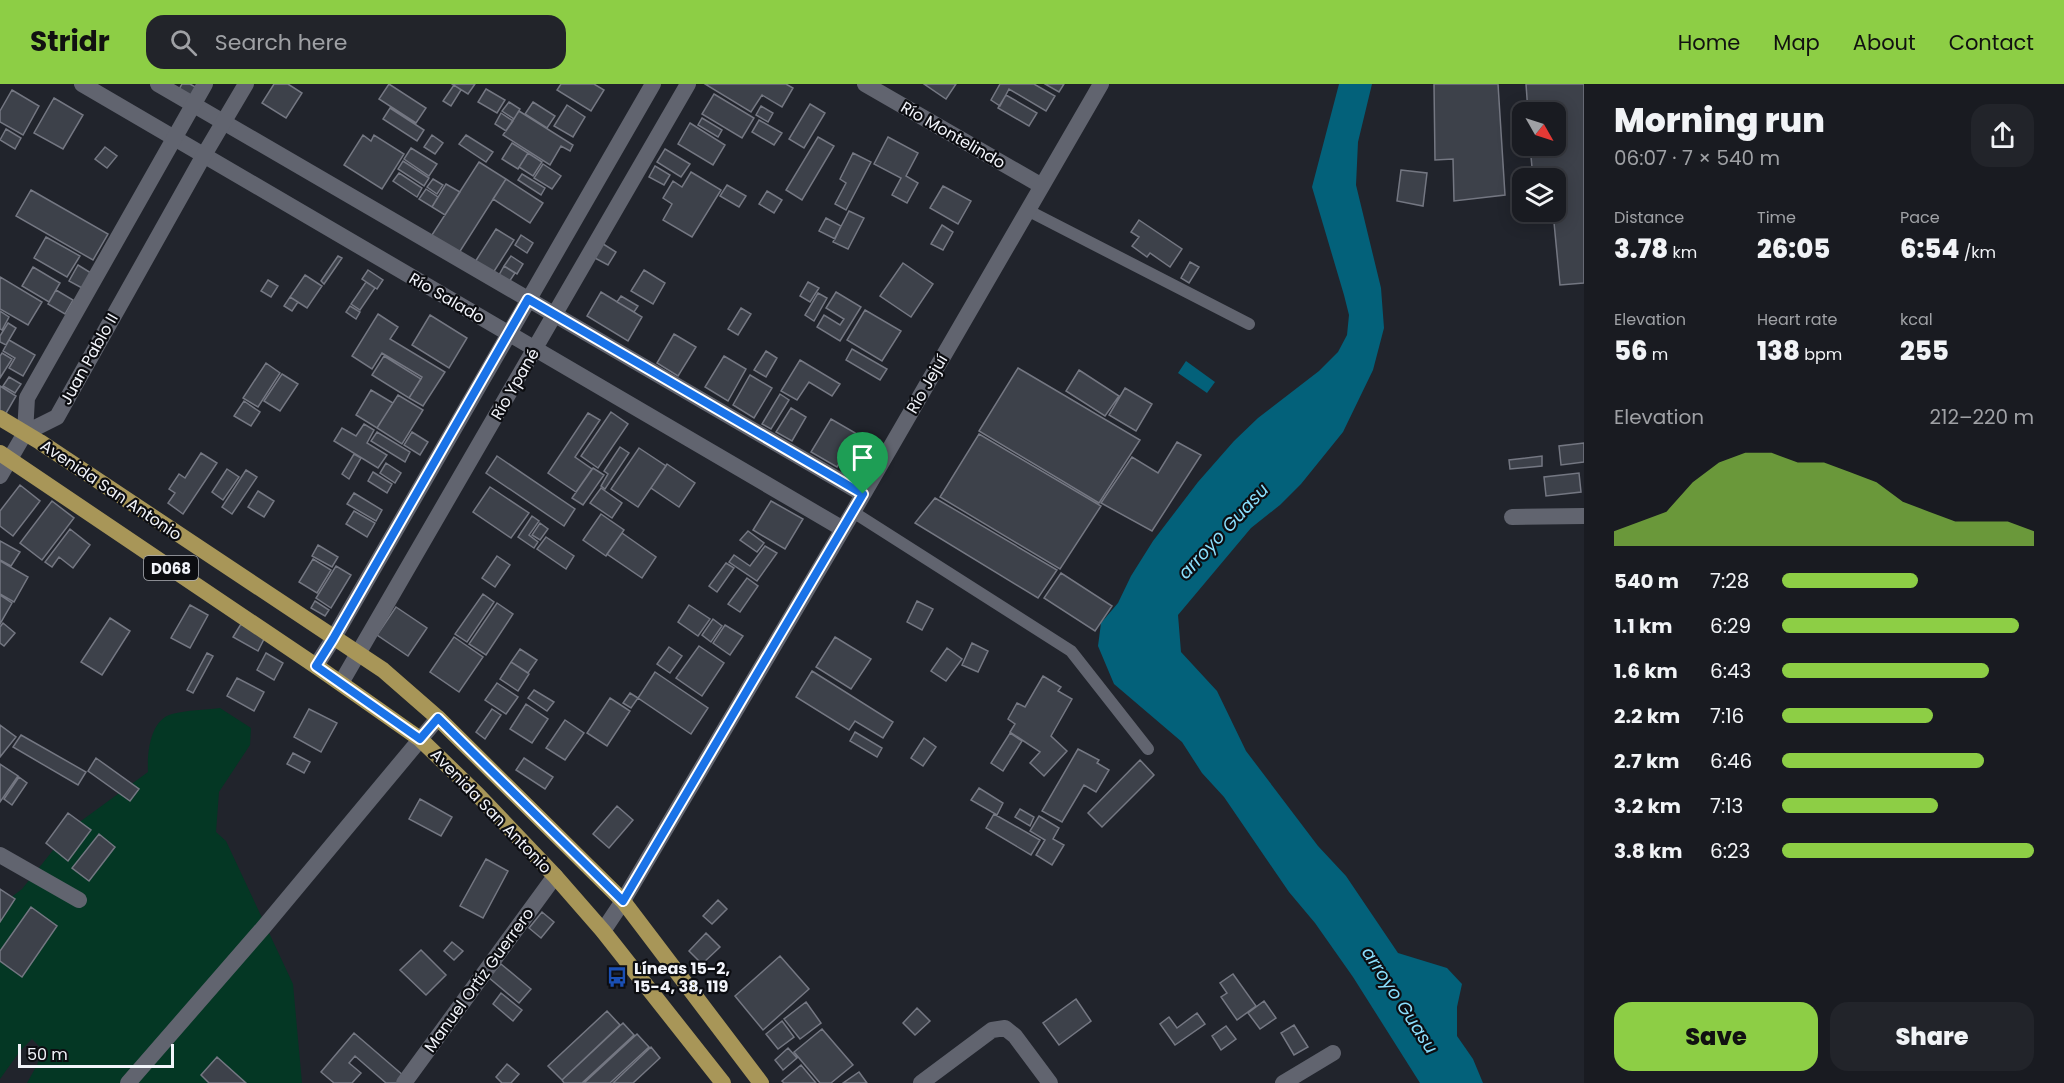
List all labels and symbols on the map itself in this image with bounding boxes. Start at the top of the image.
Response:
street label: Río Montelindo [896,96,1010,174]
north arrow [1512,102,1566,156]
street label: Río Salado [405,267,489,329]
street label: Juan Pablo II [54,309,124,409]
street label: Río Ypané [485,344,545,424]
street label: Río Jejuí [901,350,953,418]
pin [837,432,888,494]
street label: Avenida San Antonio [36,434,186,546]
water label: arroyo Guasu [1172,478,1274,584]
road number: D068 [144,556,198,580]
street label: Avenida San Antonio [425,743,557,879]
street label: Manuel Ortíz Guerrero [419,903,539,1057]
water label: arroyo Guasu [1356,942,1444,1058]
place label: Líneas 15-2, 15-4, 38, 119 [634,957,730,998]
bus stop icon: Líneas 15-2, 15-4, 38, 119 [605,965,629,989]
scale bar [18,1041,174,1068]

